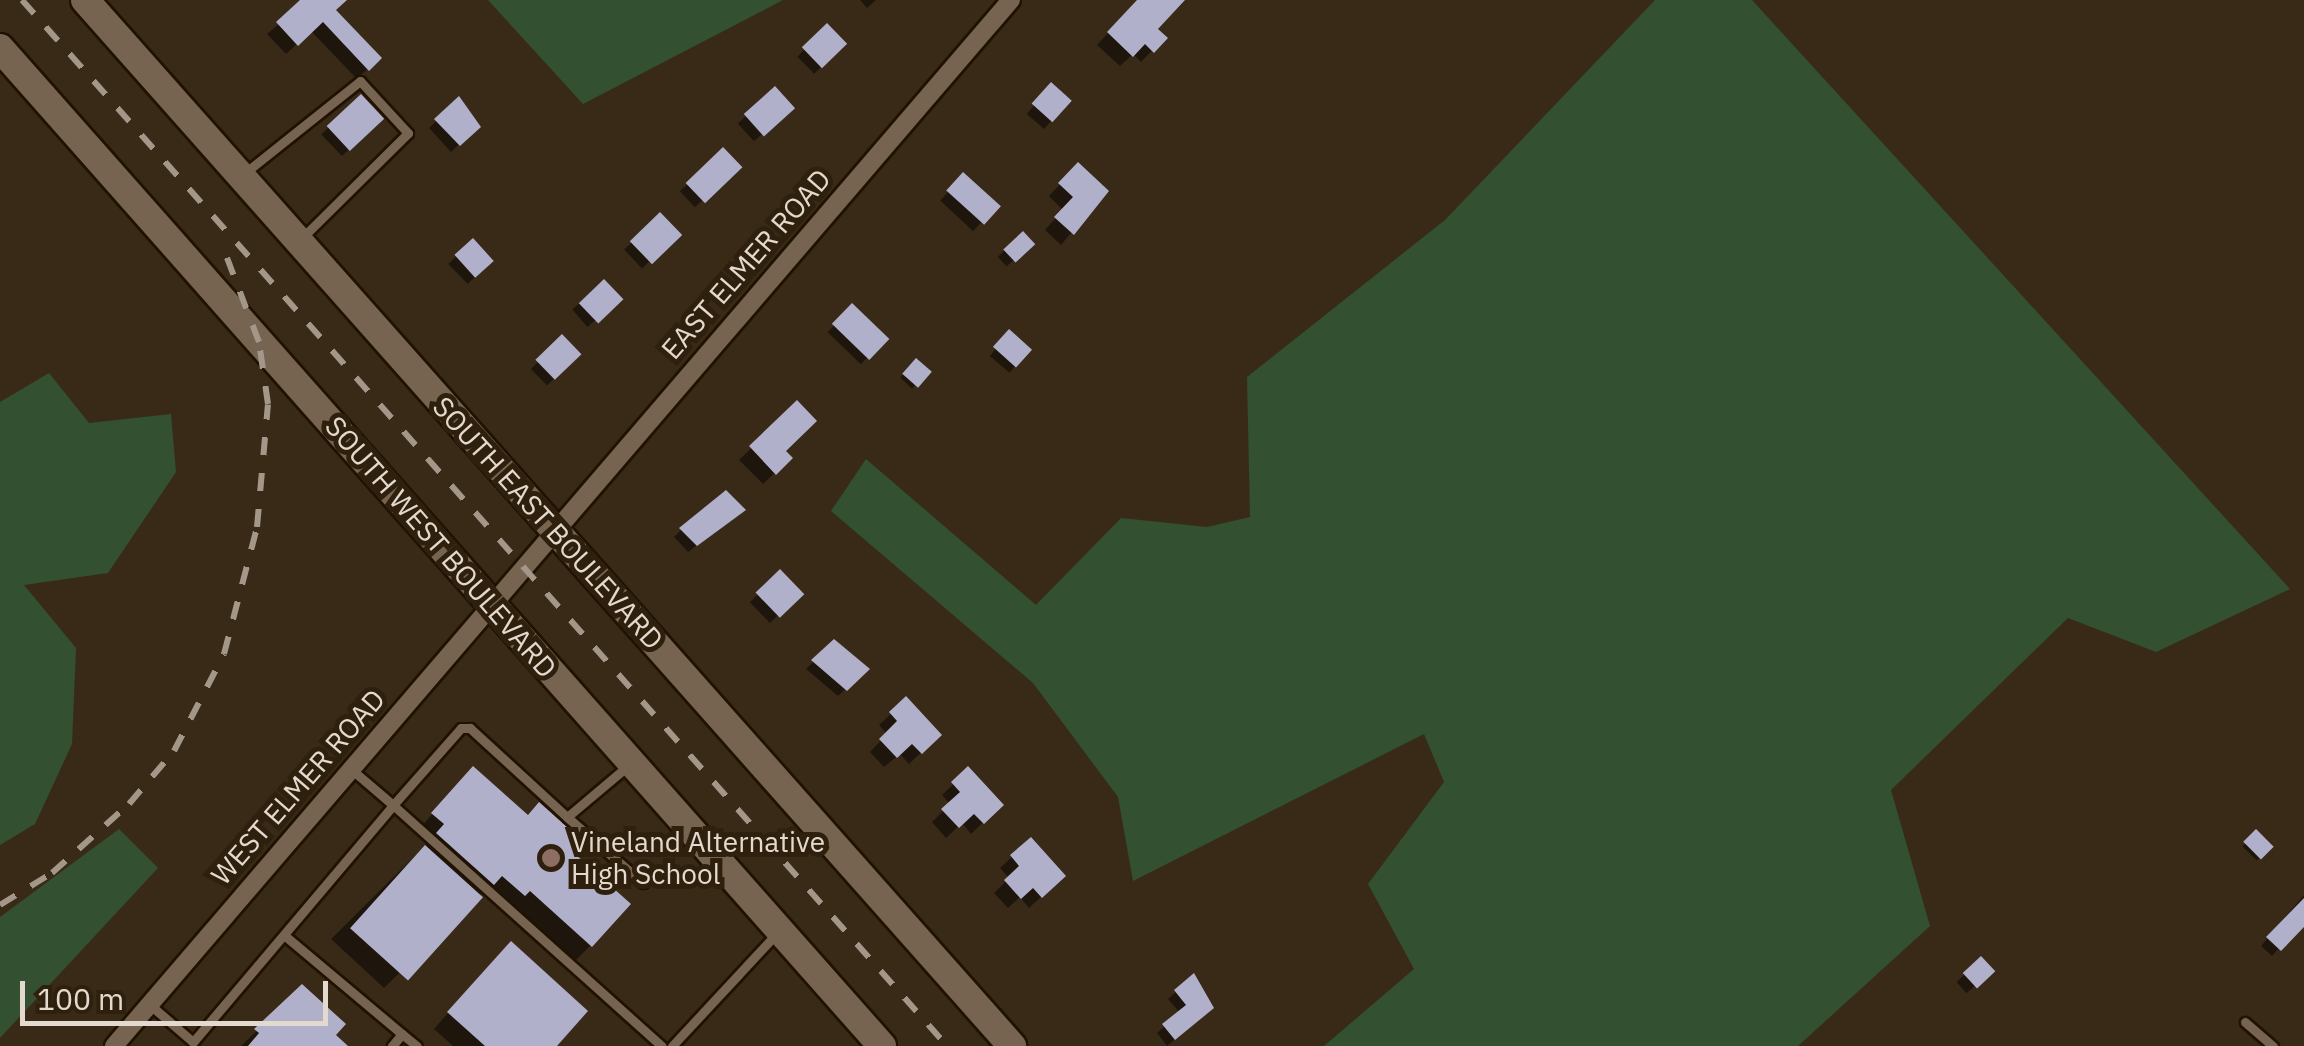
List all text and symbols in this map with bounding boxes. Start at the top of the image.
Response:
street label: EAST ELMER ROAD [654,162,838,366]
street label: SOUTH EAST BOULEVARD [426,390,670,656]
street label: SOUTH WEST BOULEVARD [318,410,564,684]
street label: WEST ELMER ROAD [204,683,392,891]
place label: Vineland Alternative High School [571,825,825,891]
marker: Vineland Alternative High School [540,847,562,869]
scale bar [25,961,332,1023]
text: 100 m [37,979,124,1018]

